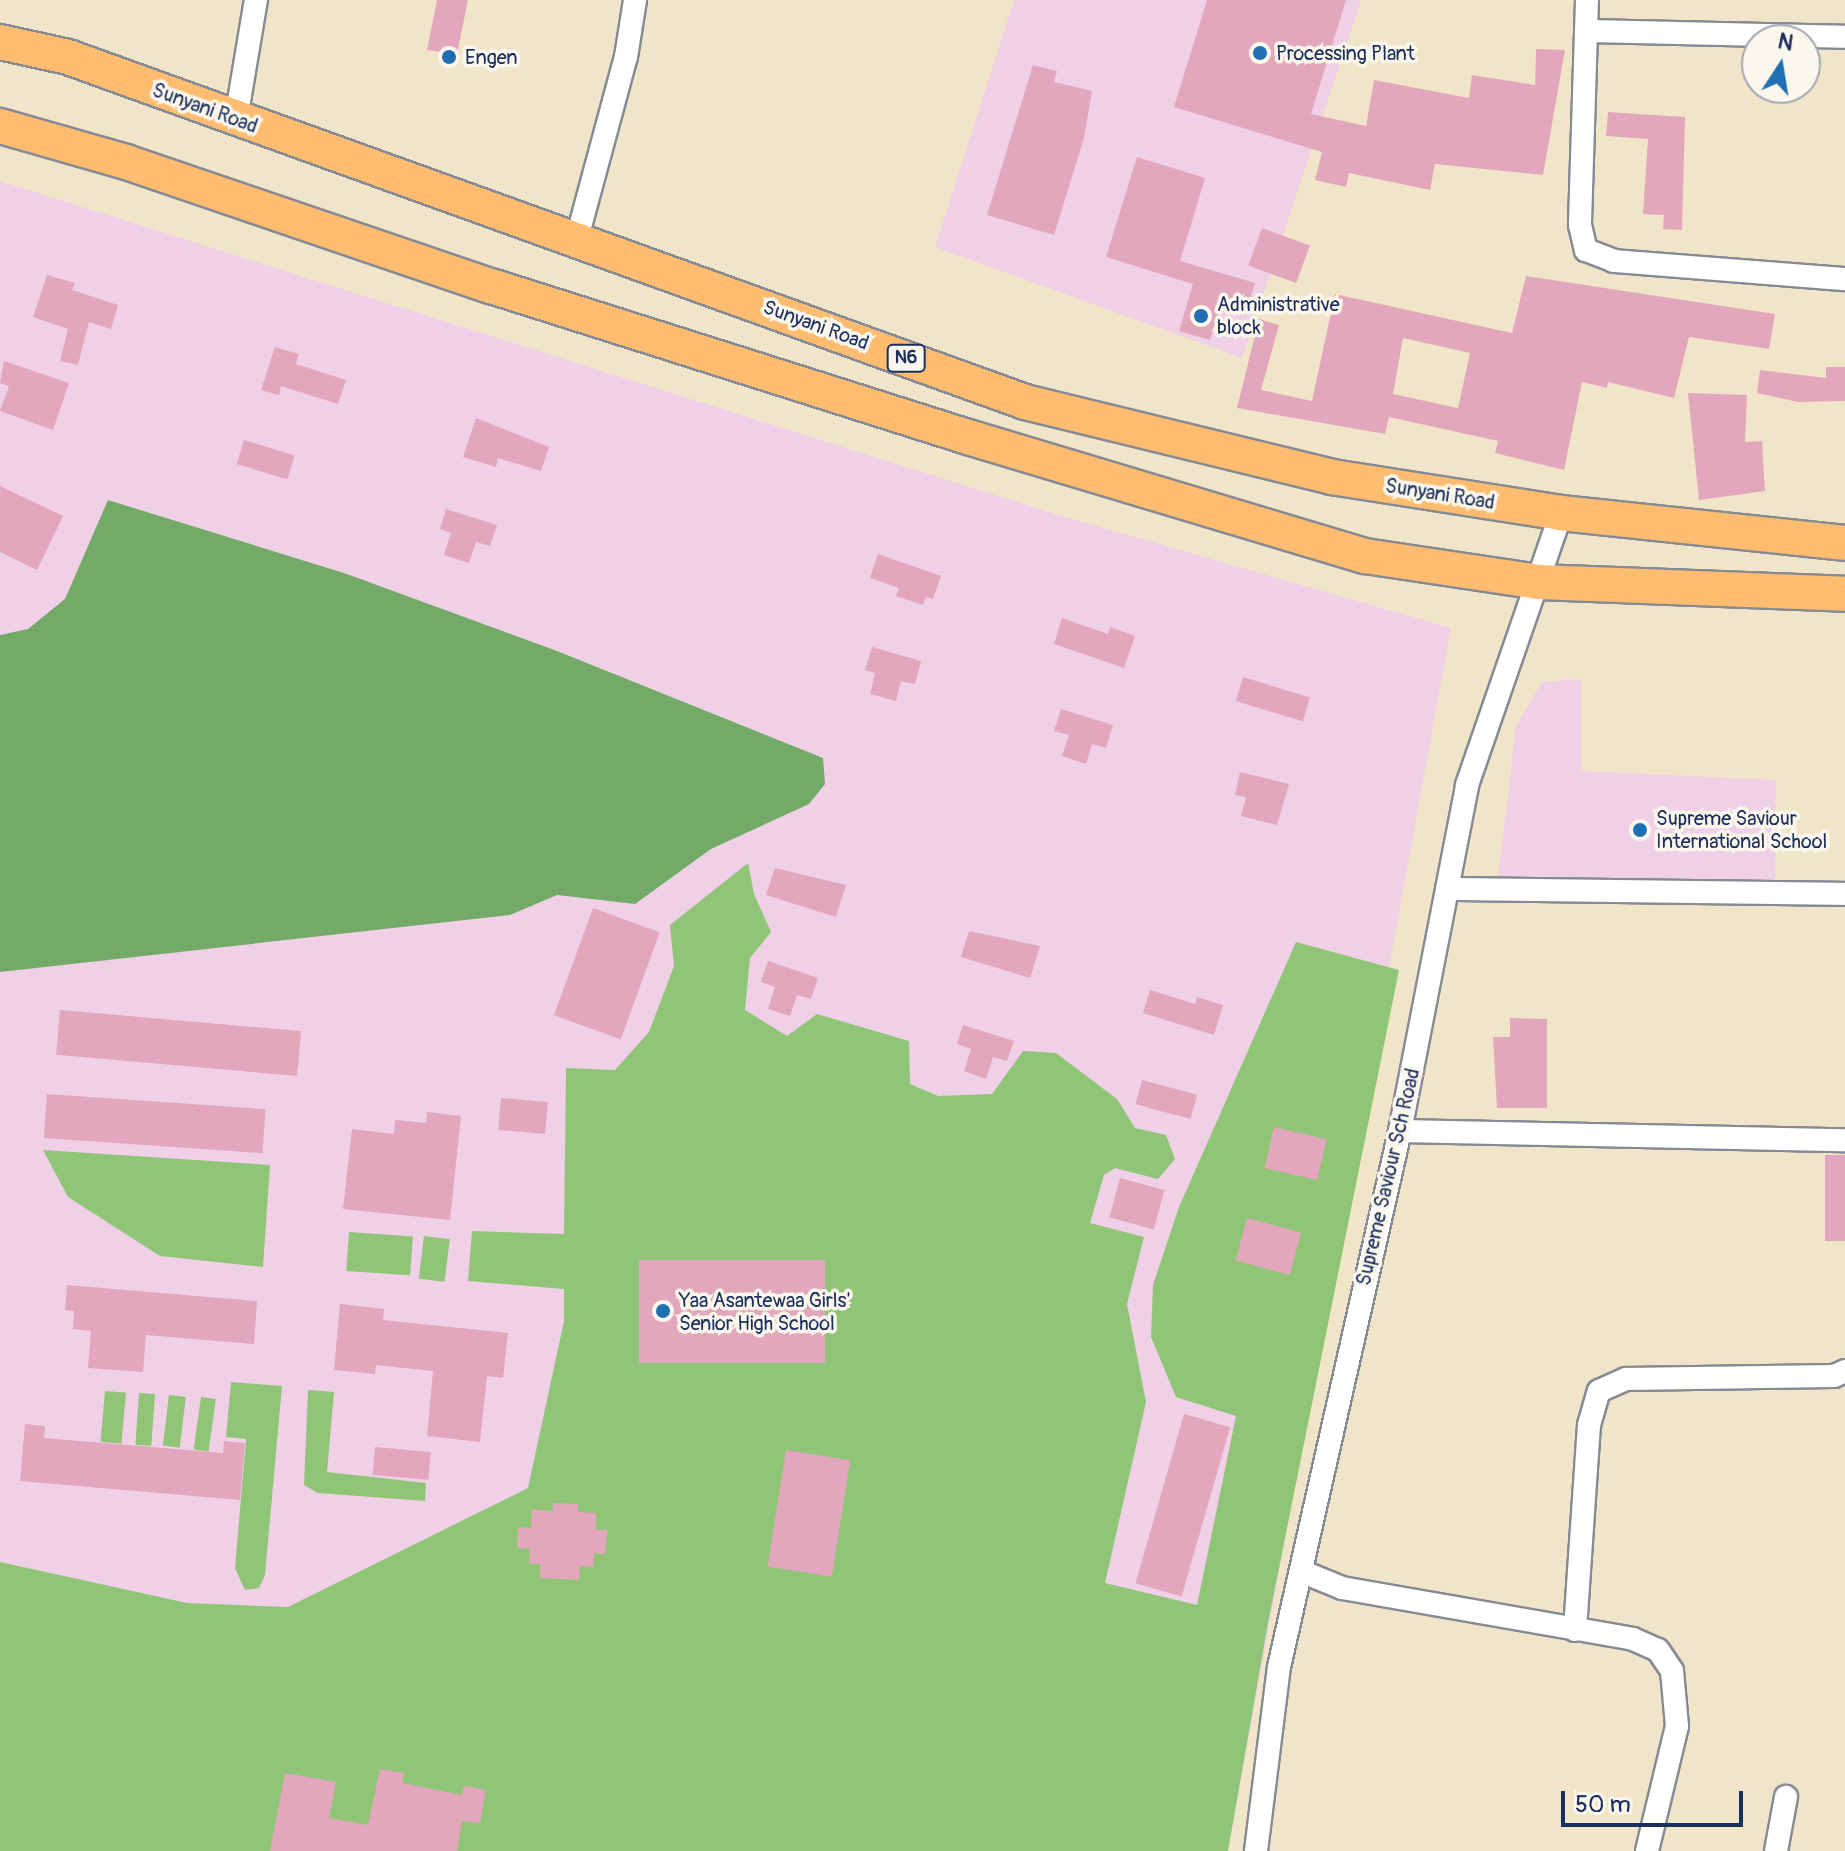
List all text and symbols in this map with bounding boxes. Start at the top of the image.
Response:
north arrow [1741,24,1821,104]
text: N [1775,27,1796,58]
place label: Processing Plant [1276,41,1415,65]
marker: Processing Plant [1251,44,1269,62]
place label: Engen [465,45,518,69]
marker: Engen [440,48,458,66]
street label: Sunyani Road [149,78,261,138]
place label: Administrative block [1217,292,1340,339]
street label: Sunyani Road [760,295,872,355]
marker: Administrative block [1192,307,1210,325]
road number: N6 [886,344,926,372]
street label: Sunyani Road [1384,474,1496,514]
place label: Supreme Saviour International School [1656,806,1827,853]
marker: Supreme Saviour International School [1631,821,1649,839]
street label: Supreme Saviour Sch Road [1351,1066,1425,1288]
place label: Yaa Asantewaa Girls' Senior High School [679,1288,850,1335]
marker: Yaa Asantewaa Girls' Senior High School [654,1302,672,1320]
scale bar [1565,1775,1747,1825]
text: 50 m [1575,1790,1631,1819]

